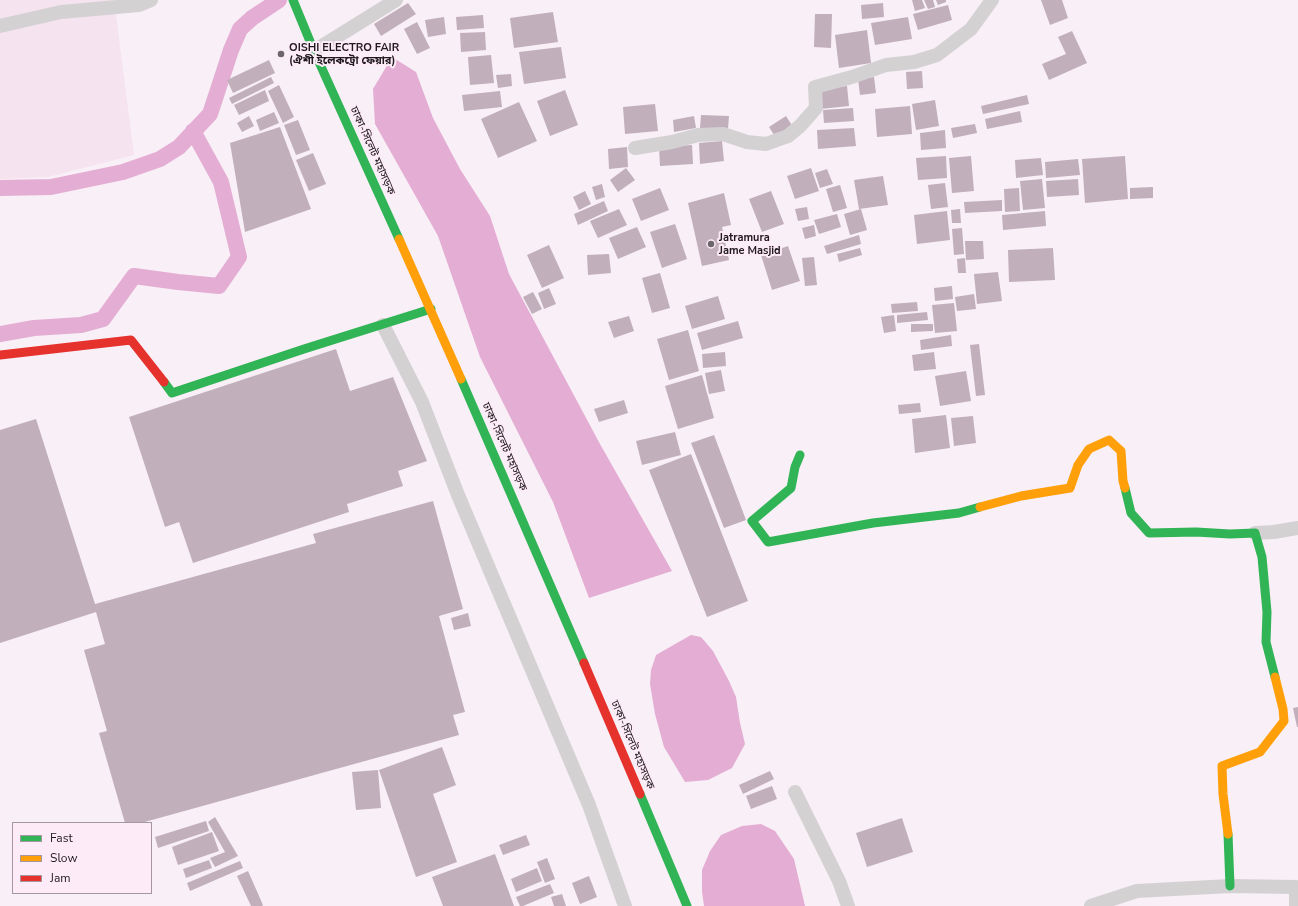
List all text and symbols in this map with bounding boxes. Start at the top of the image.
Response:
place label: OISHI ELECTRO FAIR (ঐশী ইলেকট্রো ফেয়ার) [289,41,399,67]
marker: OISHI ELECTRO FAIR (ঐশী ইলেকট্রো ফেয়ার) [276,49,286,59]
street label: ঢাকা-সিলেট মহাসড়ক [347,105,397,197]
place label: Jatramura Jame Masjid [719,231,781,257]
marker: Jatramura Jame Masjid [706,239,716,249]
street label: ঢাকা-সিলেট মহাসড়ক [479,401,529,493]
street label: ঢাকা-সিলেট মহাসড়ক [607,699,657,791]
legend [12,822,152,894]
text: Fast [50,830,73,846]
text: Slow [50,850,78,866]
text: Jam [50,870,71,886]

